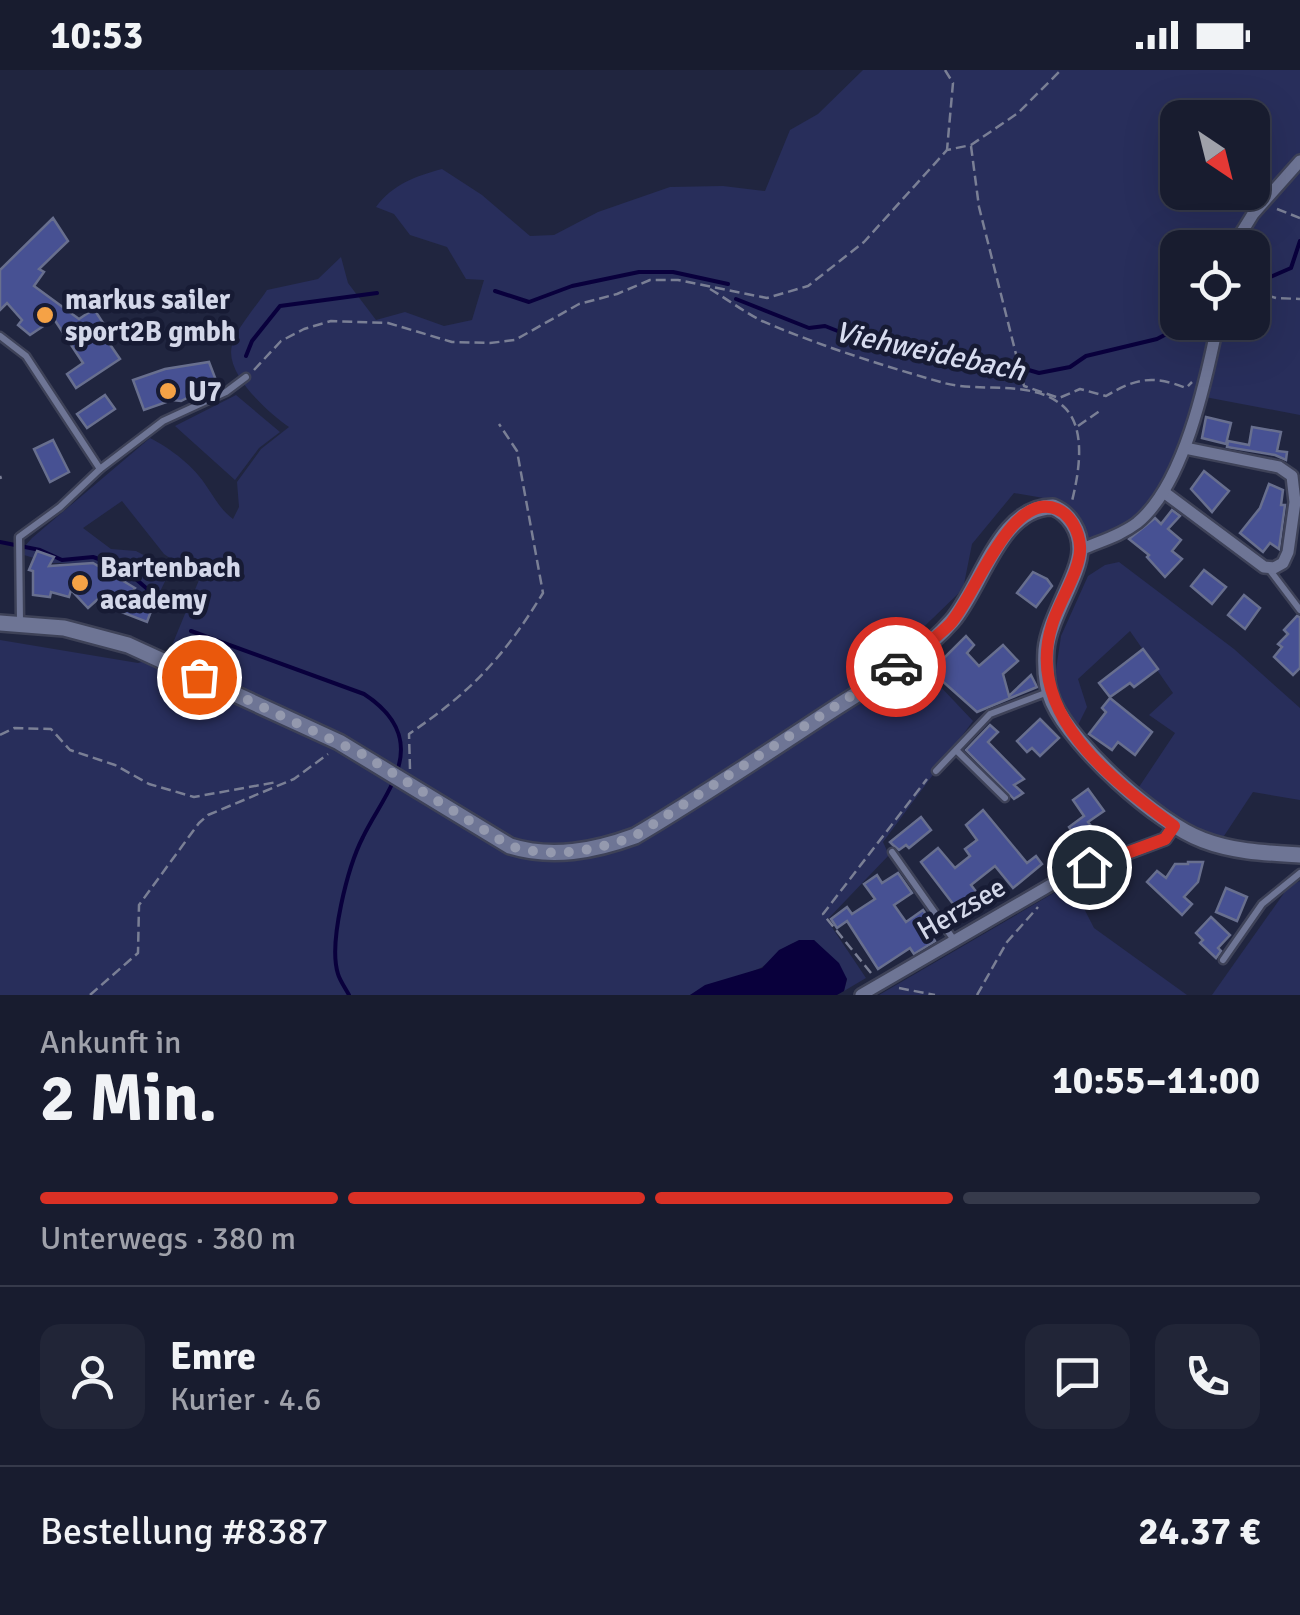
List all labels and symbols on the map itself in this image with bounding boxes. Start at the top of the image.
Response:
north arrow [1160,100,1270,210]
place label: markus sailer sport2B gmbh [65,283,236,349]
marker: markus sailer sport2B gmbh [34,304,56,326]
water label: Viehweidebach [832,313,1029,390]
place label: U7 [188,375,222,409]
marker: U7 [157,380,179,402]
place label: Bartenbach academy [100,551,241,617]
marker: Bartenbach academy [69,572,91,594]
courier [846,617,946,717]
pin [157,635,242,720]
pin [1047,825,1132,910]
street label: Herzsee [911,870,1012,948]

